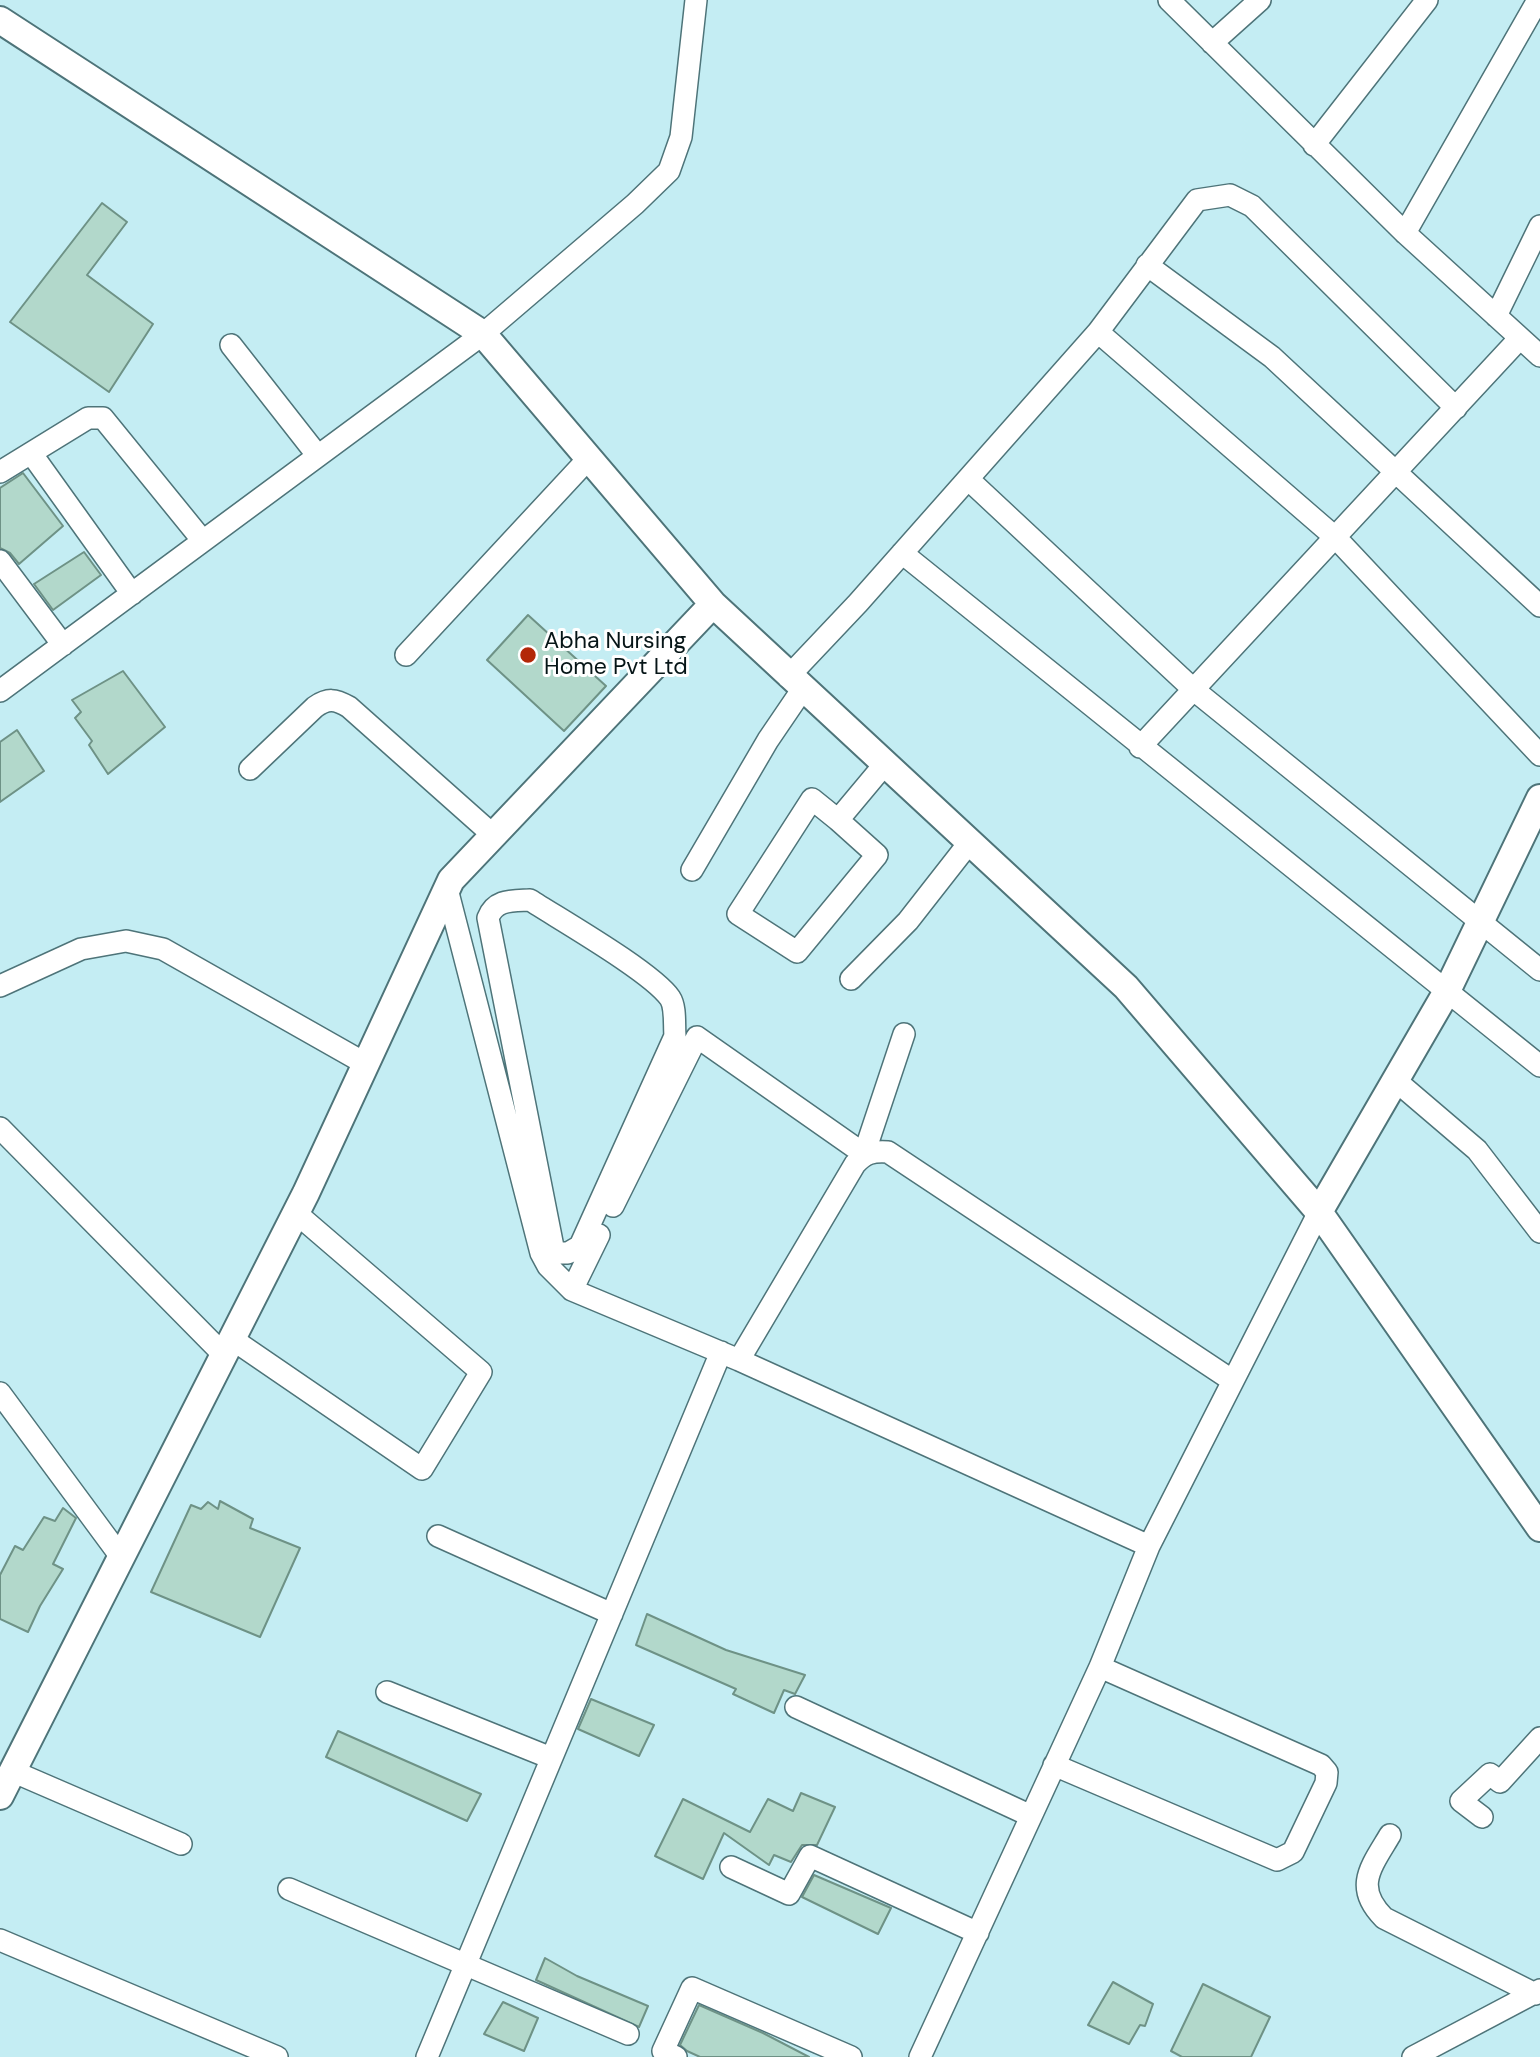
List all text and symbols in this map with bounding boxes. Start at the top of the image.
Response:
place label: Abha Nursing Home Pvt Ltd [544,628,688,682]
marker: Abha Nursing Home Pvt Ltd [518,645,538,665]

